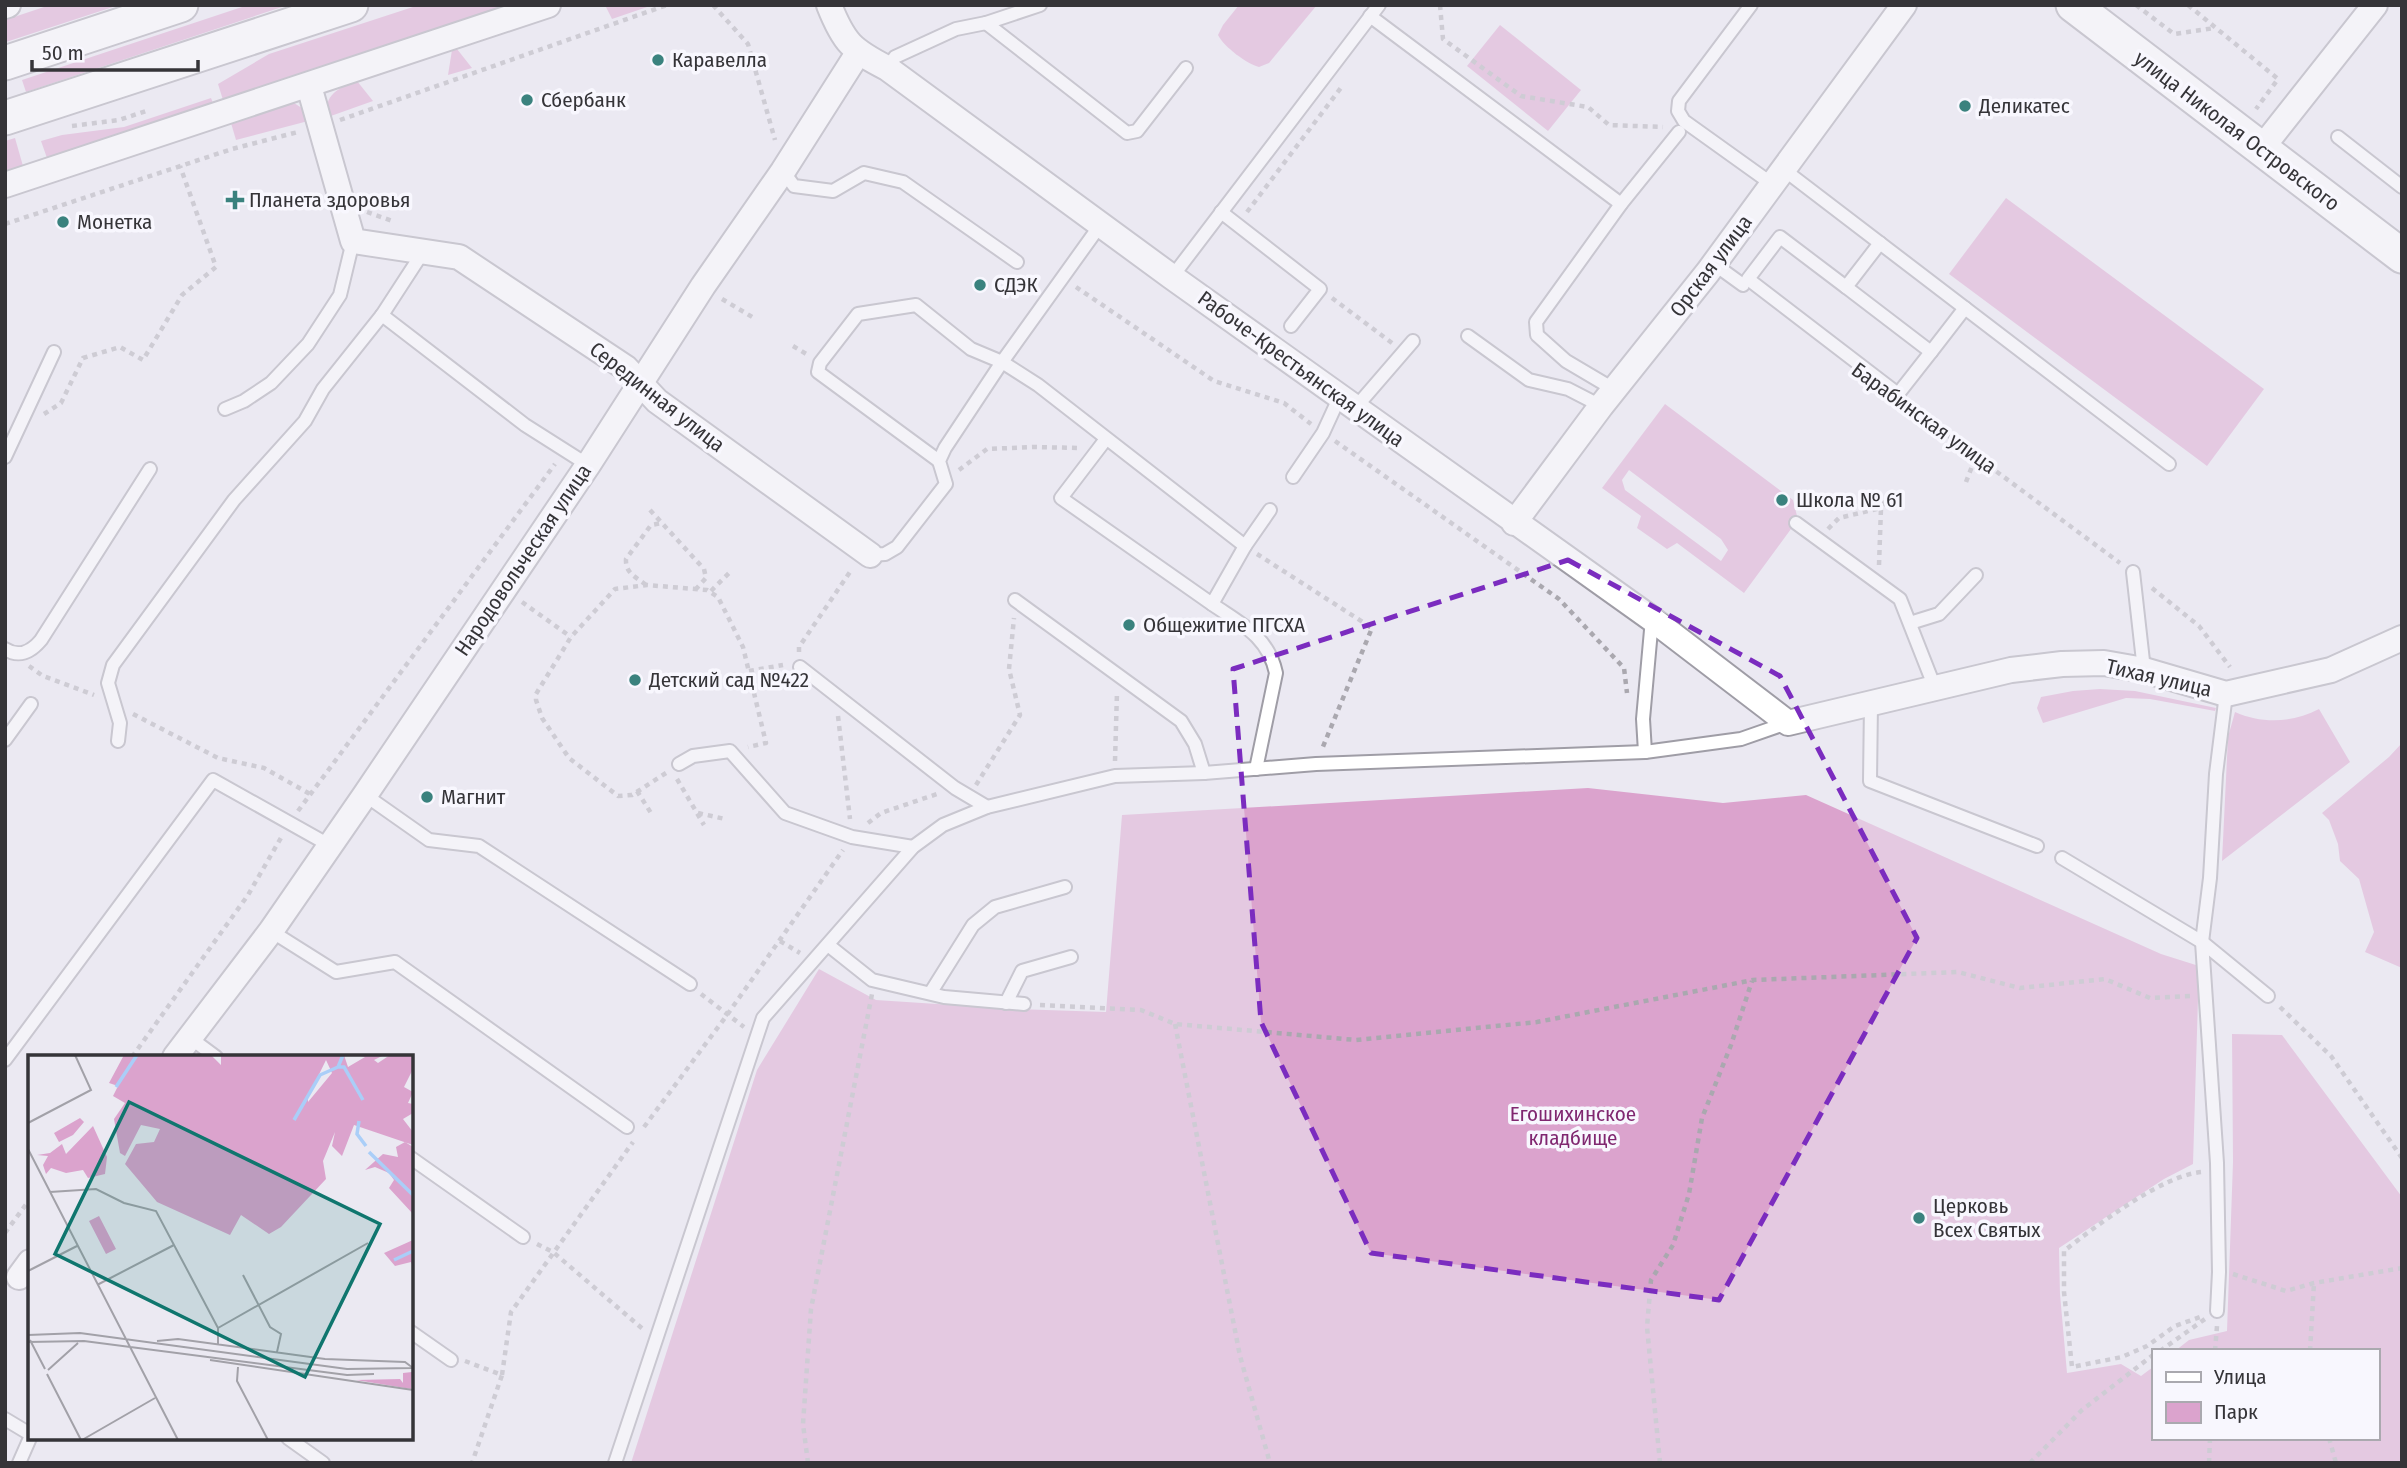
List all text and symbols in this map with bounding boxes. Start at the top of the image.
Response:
scale bar [32,28,198,72]
text: 50 m [42,40,84,66]
street label: улица Николая Островского [2129,45,2345,217]
place label: Каравелла [672,47,767,73]
marker: Каравелла [650,52,666,68]
place label: Сбербанк [541,87,626,113]
marker: Сбербанк [519,92,535,108]
place label: Деликатес [1978,93,2070,119]
marker: Деликатес [1957,98,1973,114]
place label: Планета здоровья [249,187,410,213]
marker: Планета здоровья [227,192,243,208]
place label: Монетка [77,209,152,235]
street label: Орская улица [1664,210,1758,322]
marker: Монетка [55,214,71,230]
place label: СДЭК [994,272,1038,298]
marker: СДЭК [972,277,988,293]
street label: Рабоче-Крестьянская улица [1193,285,1409,453]
street label: Серединная улица [584,336,730,458]
street label: Барабинская улица [1846,357,2002,479]
street label: Народовольческая улица [449,459,597,661]
place label: Школа № 61 [1796,487,1904,513]
marker: Школа № 61 [1774,492,1790,508]
place label: Общежитие ПГСХА [1143,612,1305,638]
marker: Общежитие ПГСХА [1121,617,1137,633]
street label: Тихая улица [2104,653,2214,703]
place label: Детский сад №422 [648,667,809,693]
marker: Детский сад №422 [627,672,643,688]
place label: Магнит [441,784,506,810]
marker: Магнит [419,789,435,805]
inset map [28,1055,413,1440]
park label: Егошихинское кладбище [1510,1101,1636,1151]
place label: Церковь Всех Святых [1933,1193,2041,1243]
marker: Церковь Всех Святых [1911,1210,1927,1226]
legend [2152,1349,2379,1440]
text: Улица [2213,1364,2267,1390]
text: Парк [2214,1399,2258,1425]

